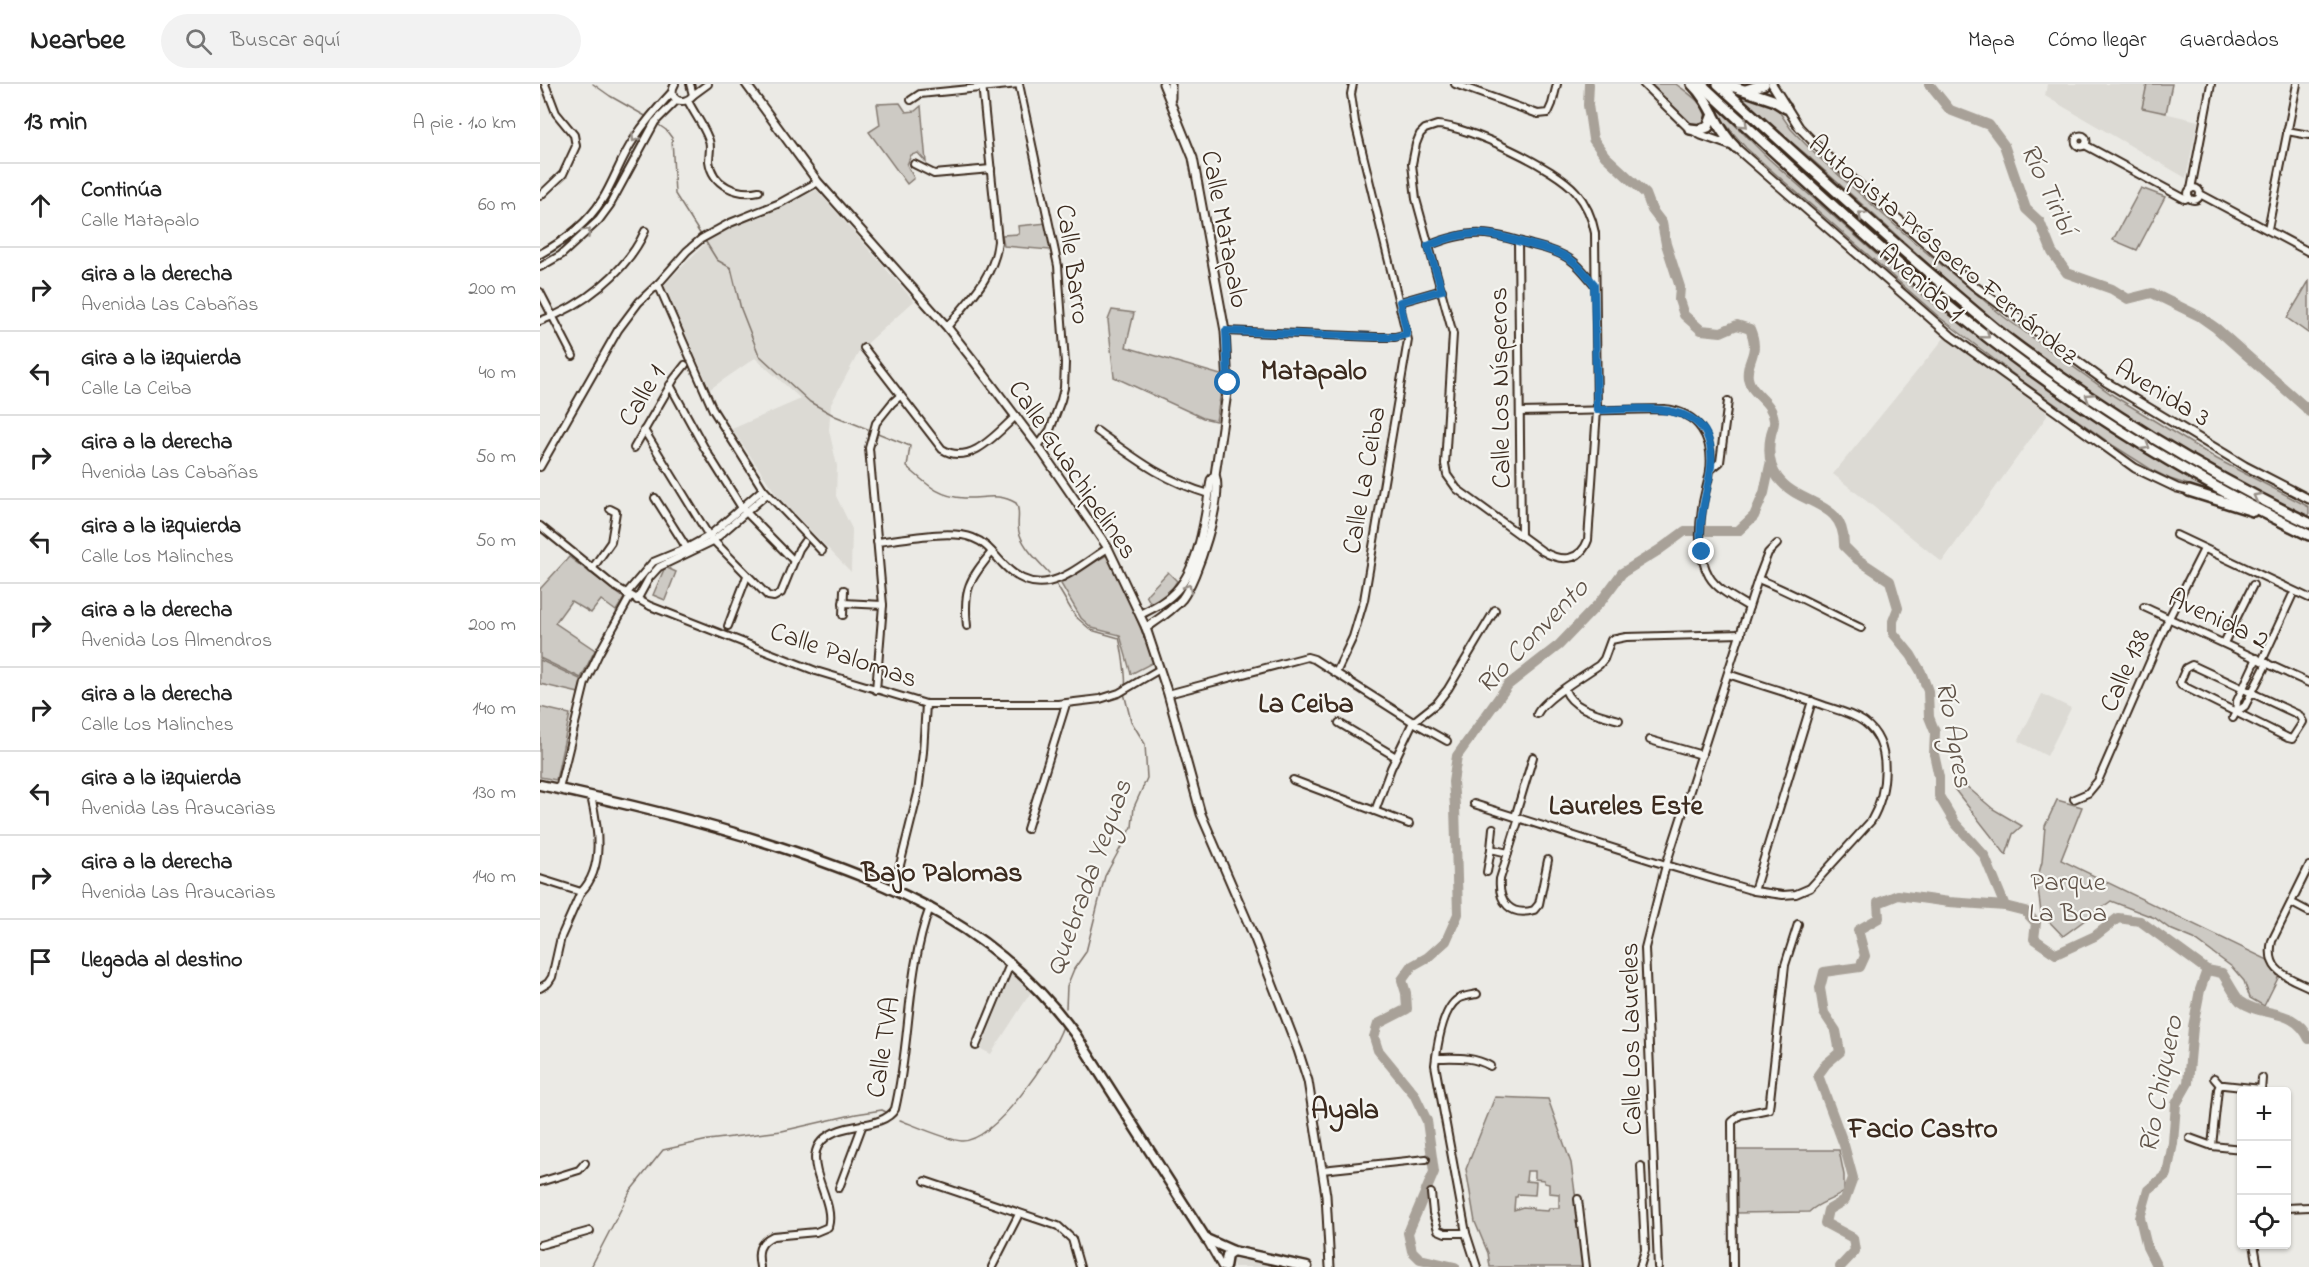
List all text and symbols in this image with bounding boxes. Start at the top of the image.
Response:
search box [161,14,581,68]
text: Nearbee [30,21,125,62]
icon: search [182,25,215,58]
text: Buscar aquí [230,25,340,57]
text: Mapa [1968,26,2015,56]
text: Cómo llegar [2048,26,2146,56]
text: Guardados [2179,26,2279,56]
text: 13 min [24,104,87,142]
text: A pie · 1.0 km [413,109,516,138]
one-way arrow [1737,117,1748,128]
street label: Autopista Próspero Fernández [1799,126,2086,376]
one-way arrow [631,131,642,142]
water label: Río Tiribí [2008,137,2088,246]
street label: Calle Matapalo [1189,147,1258,312]
text: Continúa [81,175,162,207]
icon: ahead [24,189,57,222]
text: 60 m [478,191,516,220]
street label: Calle Barro [1044,202,1099,327]
text: Calle Matapalo [81,207,199,236]
one-way arrow [1858,211,1869,222]
one-way arrow [579,229,590,240]
street label: Avenida 1 [1869,235,1972,332]
text: Gira a la derecha [81,259,232,291]
icon: right [24,273,57,306]
text: 200 m [468,275,516,304]
street label: Calle Los Nísperos [1480,287,1523,489]
text: Avenida Las Cabañas [81,291,258,320]
one-way arrow [1979,328,1990,339]
text: Gira a la izquierda [81,343,241,375]
street label: Avenida 3 [2106,350,2217,438]
district label: Matapalo [1261,352,1367,393]
icon: left [24,357,57,390]
street label: Calle 1 [609,358,677,435]
text: 40 m [479,359,516,388]
route start [1214,369,1240,395]
street label: Calle Guachipelines [997,373,1147,568]
text: Calle La Ceiba [81,375,192,404]
one-way arrow [2085,393,2096,404]
street label: Calle La Ceiba [1333,404,1398,557]
text: Gira a la derecha [81,427,232,459]
one-way arrow [2140,439,2150,450]
icon: right [24,441,57,474]
text: 50 m [475,443,516,472]
text: Avenida Las Cabañas [81,459,258,488]
one-way arrow [2252,493,2263,504]
text: Gira a la izquierda [81,511,241,543]
icon: left [24,525,57,558]
text: 50 m [475,527,516,556]
route end [1688,538,1714,564]
text: Calle Los Malinches [81,543,234,572]
water label: Río Convento [1467,569,1601,705]
street label: Avenida 2 [2161,580,2275,661]
one-way arrow [1181,584,1192,594]
text: Gira a la derecha [81,595,232,627]
icon: right [24,609,57,642]
text: 200 m [468,611,516,640]
street label: Calle Palomas [764,613,922,700]
street label: Calle 138 [2091,623,2162,719]
text: Avenida Los Almendros [81,627,272,656]
water label: Río Agres [1923,678,1982,792]
text: Gira a la derecha [81,679,232,711]
district label: La Ceiba [1258,685,1354,726]
icon: right [24,693,57,726]
text: 140 m [472,695,516,724]
text: Calle Los Malinches [81,711,234,740]
text: Gira a la izquierda [81,763,241,795]
water label: Quebrada Yeguas [1036,774,1145,982]
icon: left [24,777,57,810]
text: 130 m [472,779,516,808]
district label: Laureles Este [1549,787,1705,828]
text: Avenida Las Araucarias [81,795,276,824]
text: Gira a la derecha [81,847,232,879]
district label: Bajo Palomas [859,854,1023,895]
icon: right [24,861,57,894]
text: 140 m [472,863,516,892]
park label: Parque La Boa [2029,864,2107,934]
text: Avenida Las Araucarias [81,879,276,908]
street label: Calle Los Laureles [1611,942,1654,1136]
icon: arrive [24,945,57,978]
text: Llegada al destino [81,945,242,977]
street label: Calle TVA [857,994,912,1101]
water label: Río Chiquero [2129,1011,2196,1157]
map controls [2237,1087,2291,1249]
button: + [2237,1087,2291,1141]
district label: Ayala [1311,1091,1379,1132]
district label: Facio Castro [1846,1110,1998,1151]
button: − [2237,1141,2291,1195]
button: locate [2237,1195,2291,1249]

